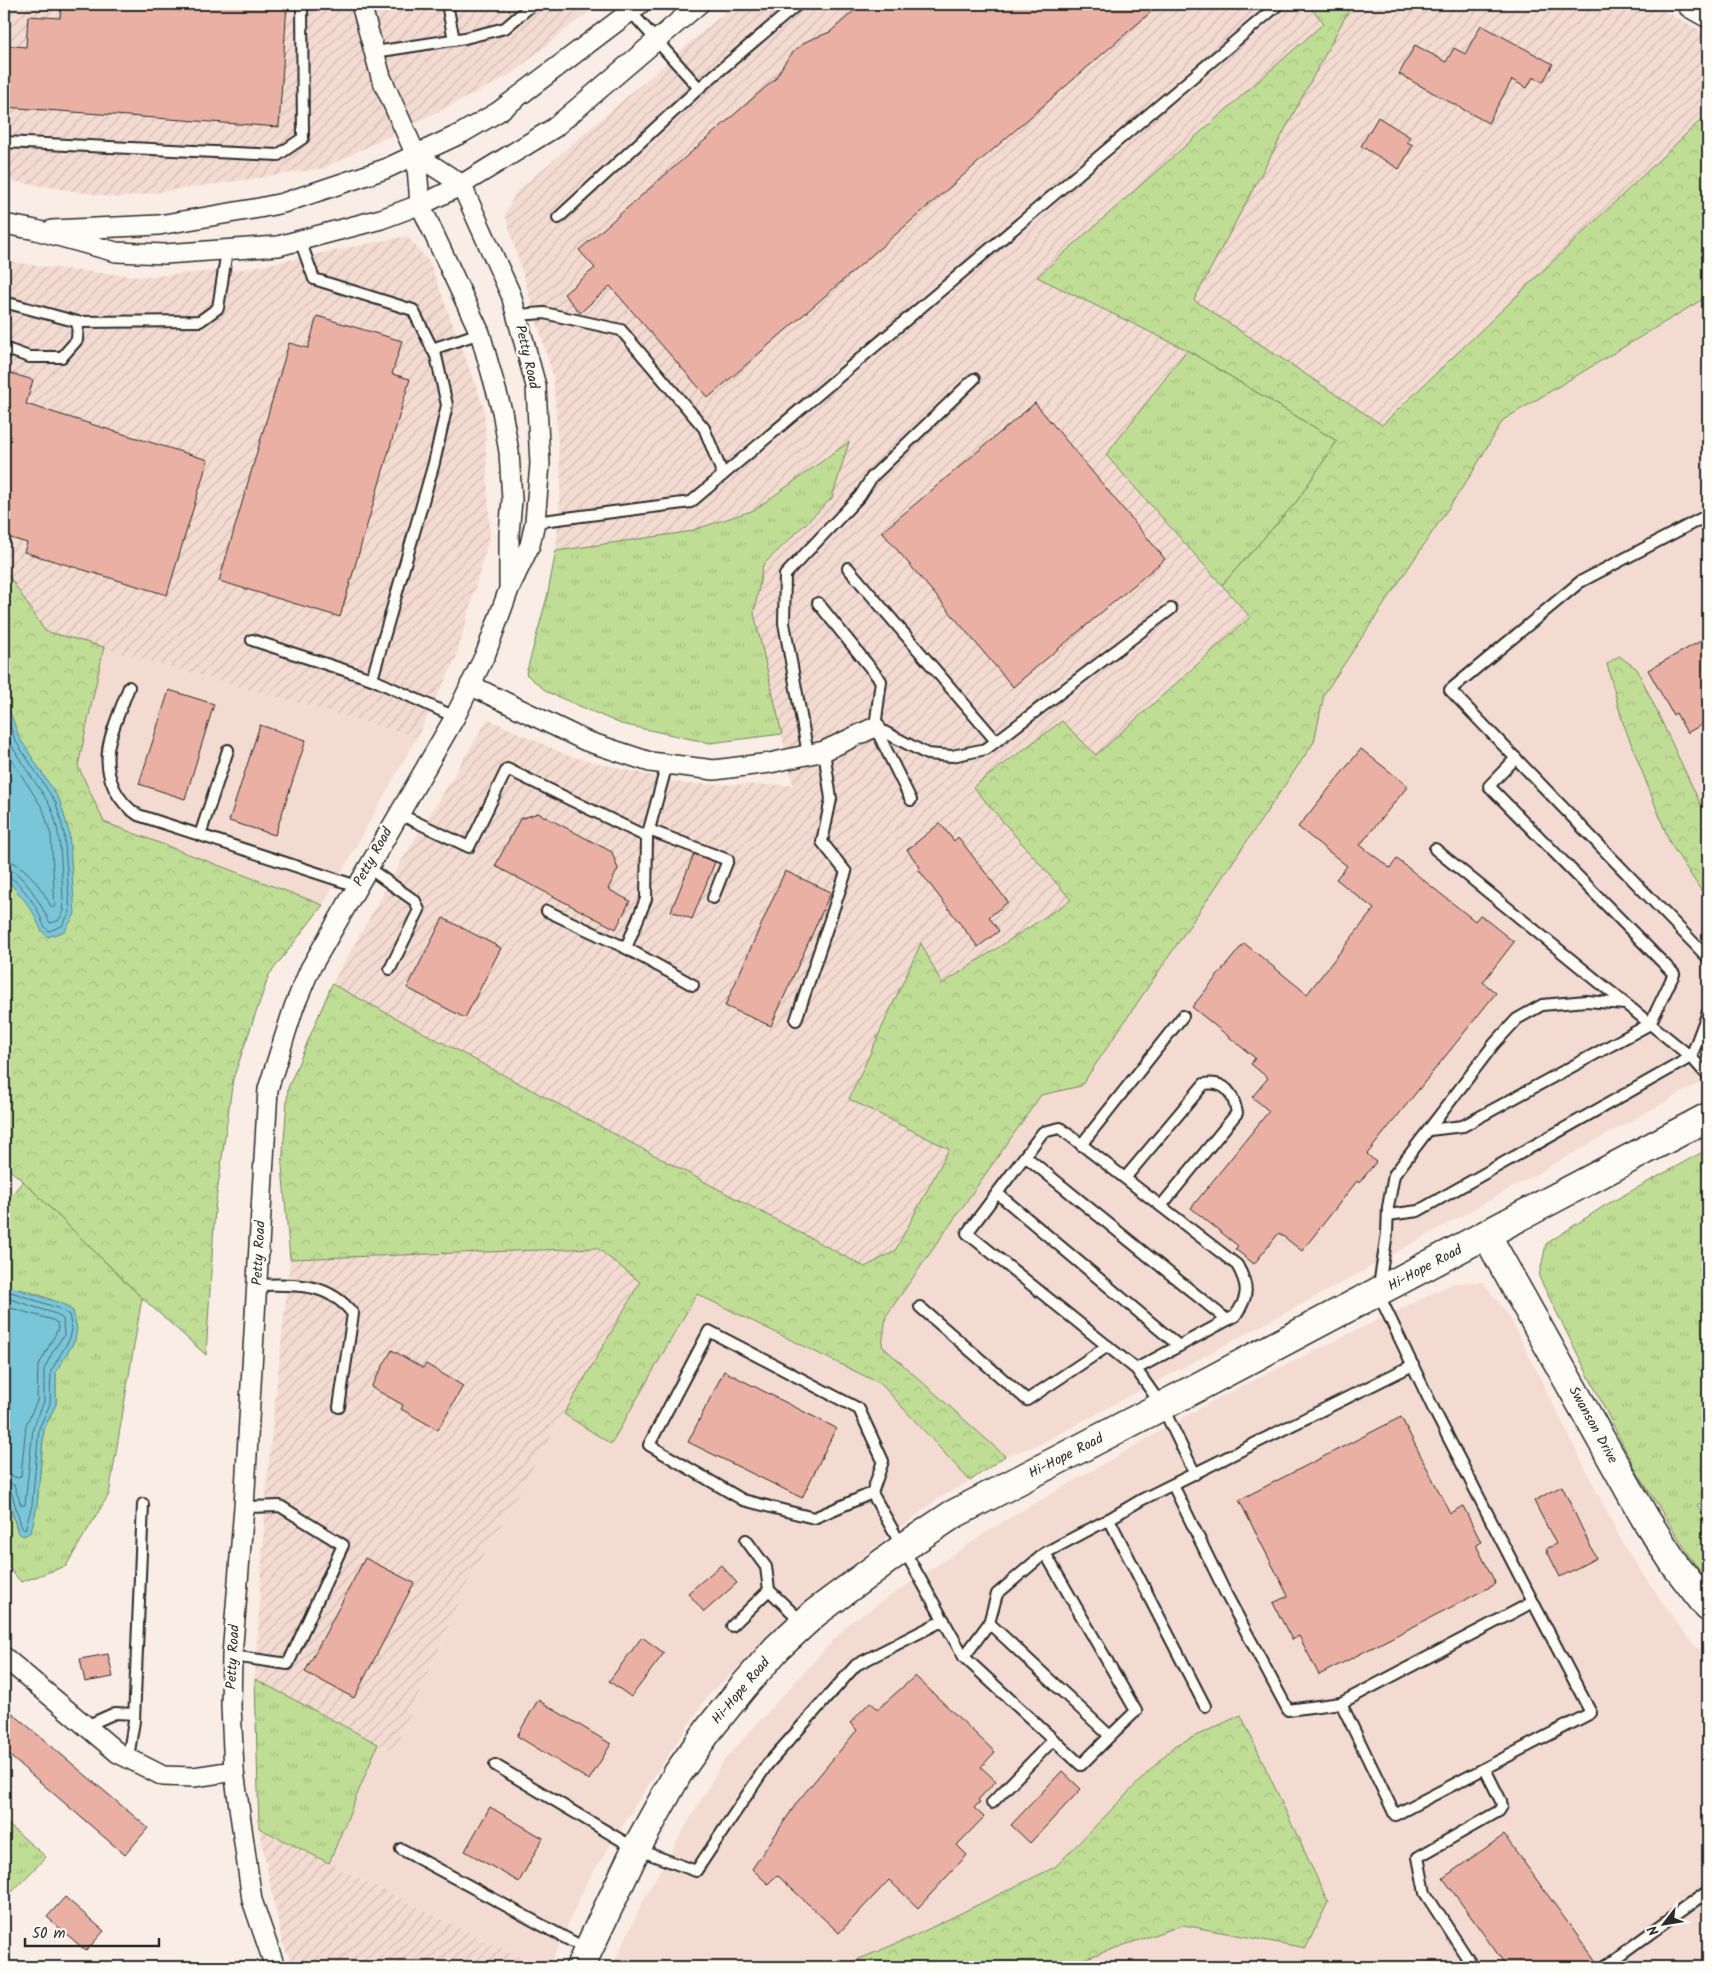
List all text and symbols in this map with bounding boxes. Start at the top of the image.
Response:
street label: Petty Road [509,323,545,392]
street label: Petty Road [348,822,399,891]
street label: Petty Road [246,1219,272,1286]
street label: Hi-Hope Road [1384,1239,1467,1297]
street label: Swanson Drive [1563,1382,1624,1468]
street label: Hi-Hope Road [1025,1427,1108,1484]
street label: Petty Road [220,1623,246,1690]
street label: Hi-Hope Road [706,1652,776,1729]
north arrow [1640,1898,1690,1948]
scale bar [25,1916,159,1948]
text: N [1642,1921,1665,1940]
text: 50 m [32,1922,66,1946]

